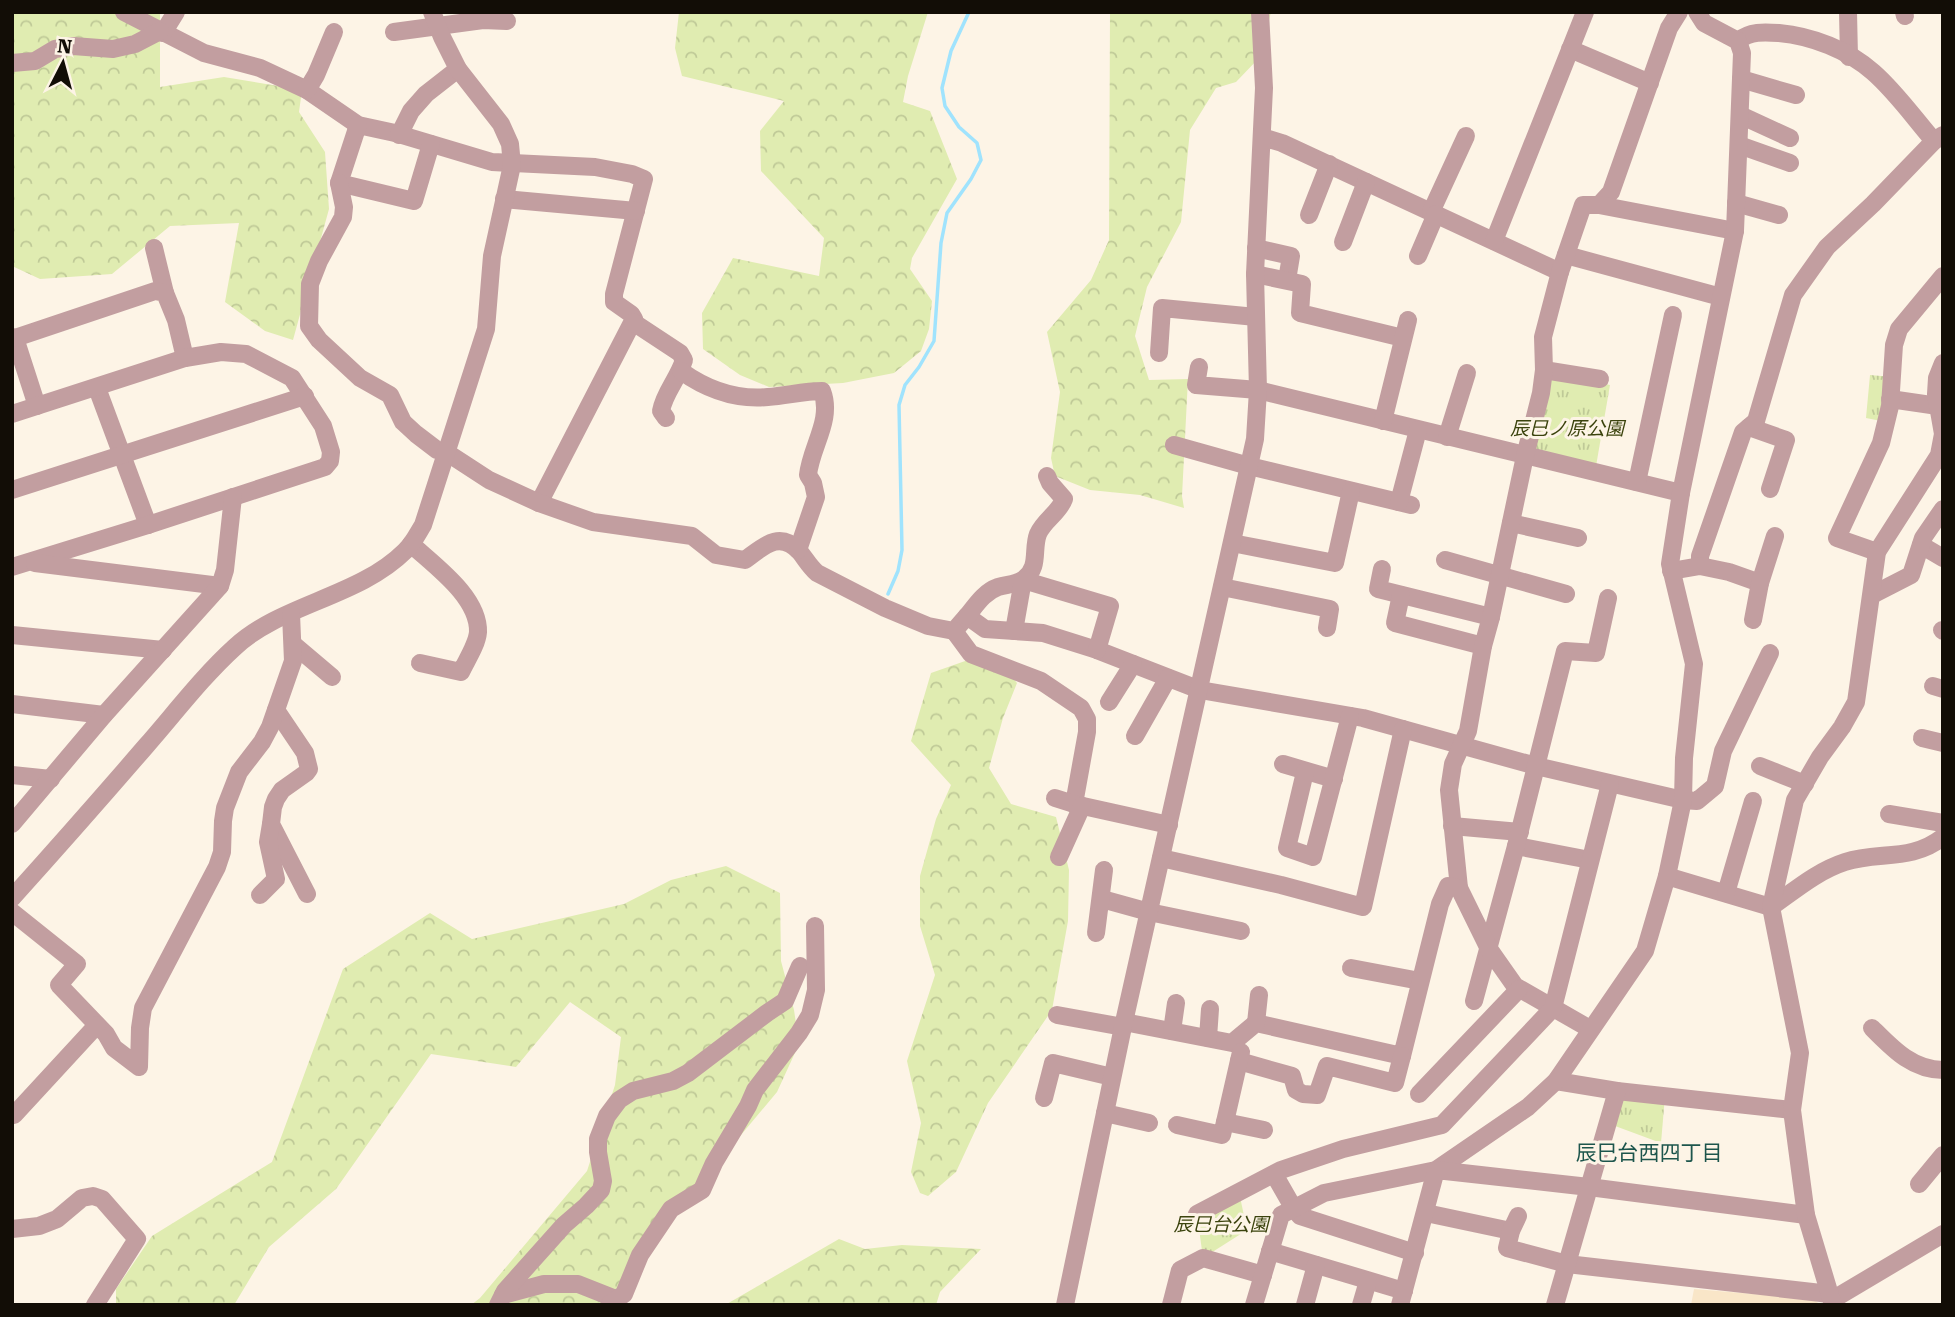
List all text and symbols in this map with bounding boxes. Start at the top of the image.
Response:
north arrow [28,28,98,98]
text: N [56,34,74,59]
park label: 辰巳ノ原公園 [1510,417,1627,440]
district label: 辰巳台西四丁目 [1576,1141,1723,1165]
park label: 辰巳台公園 [1173,1213,1271,1236]

